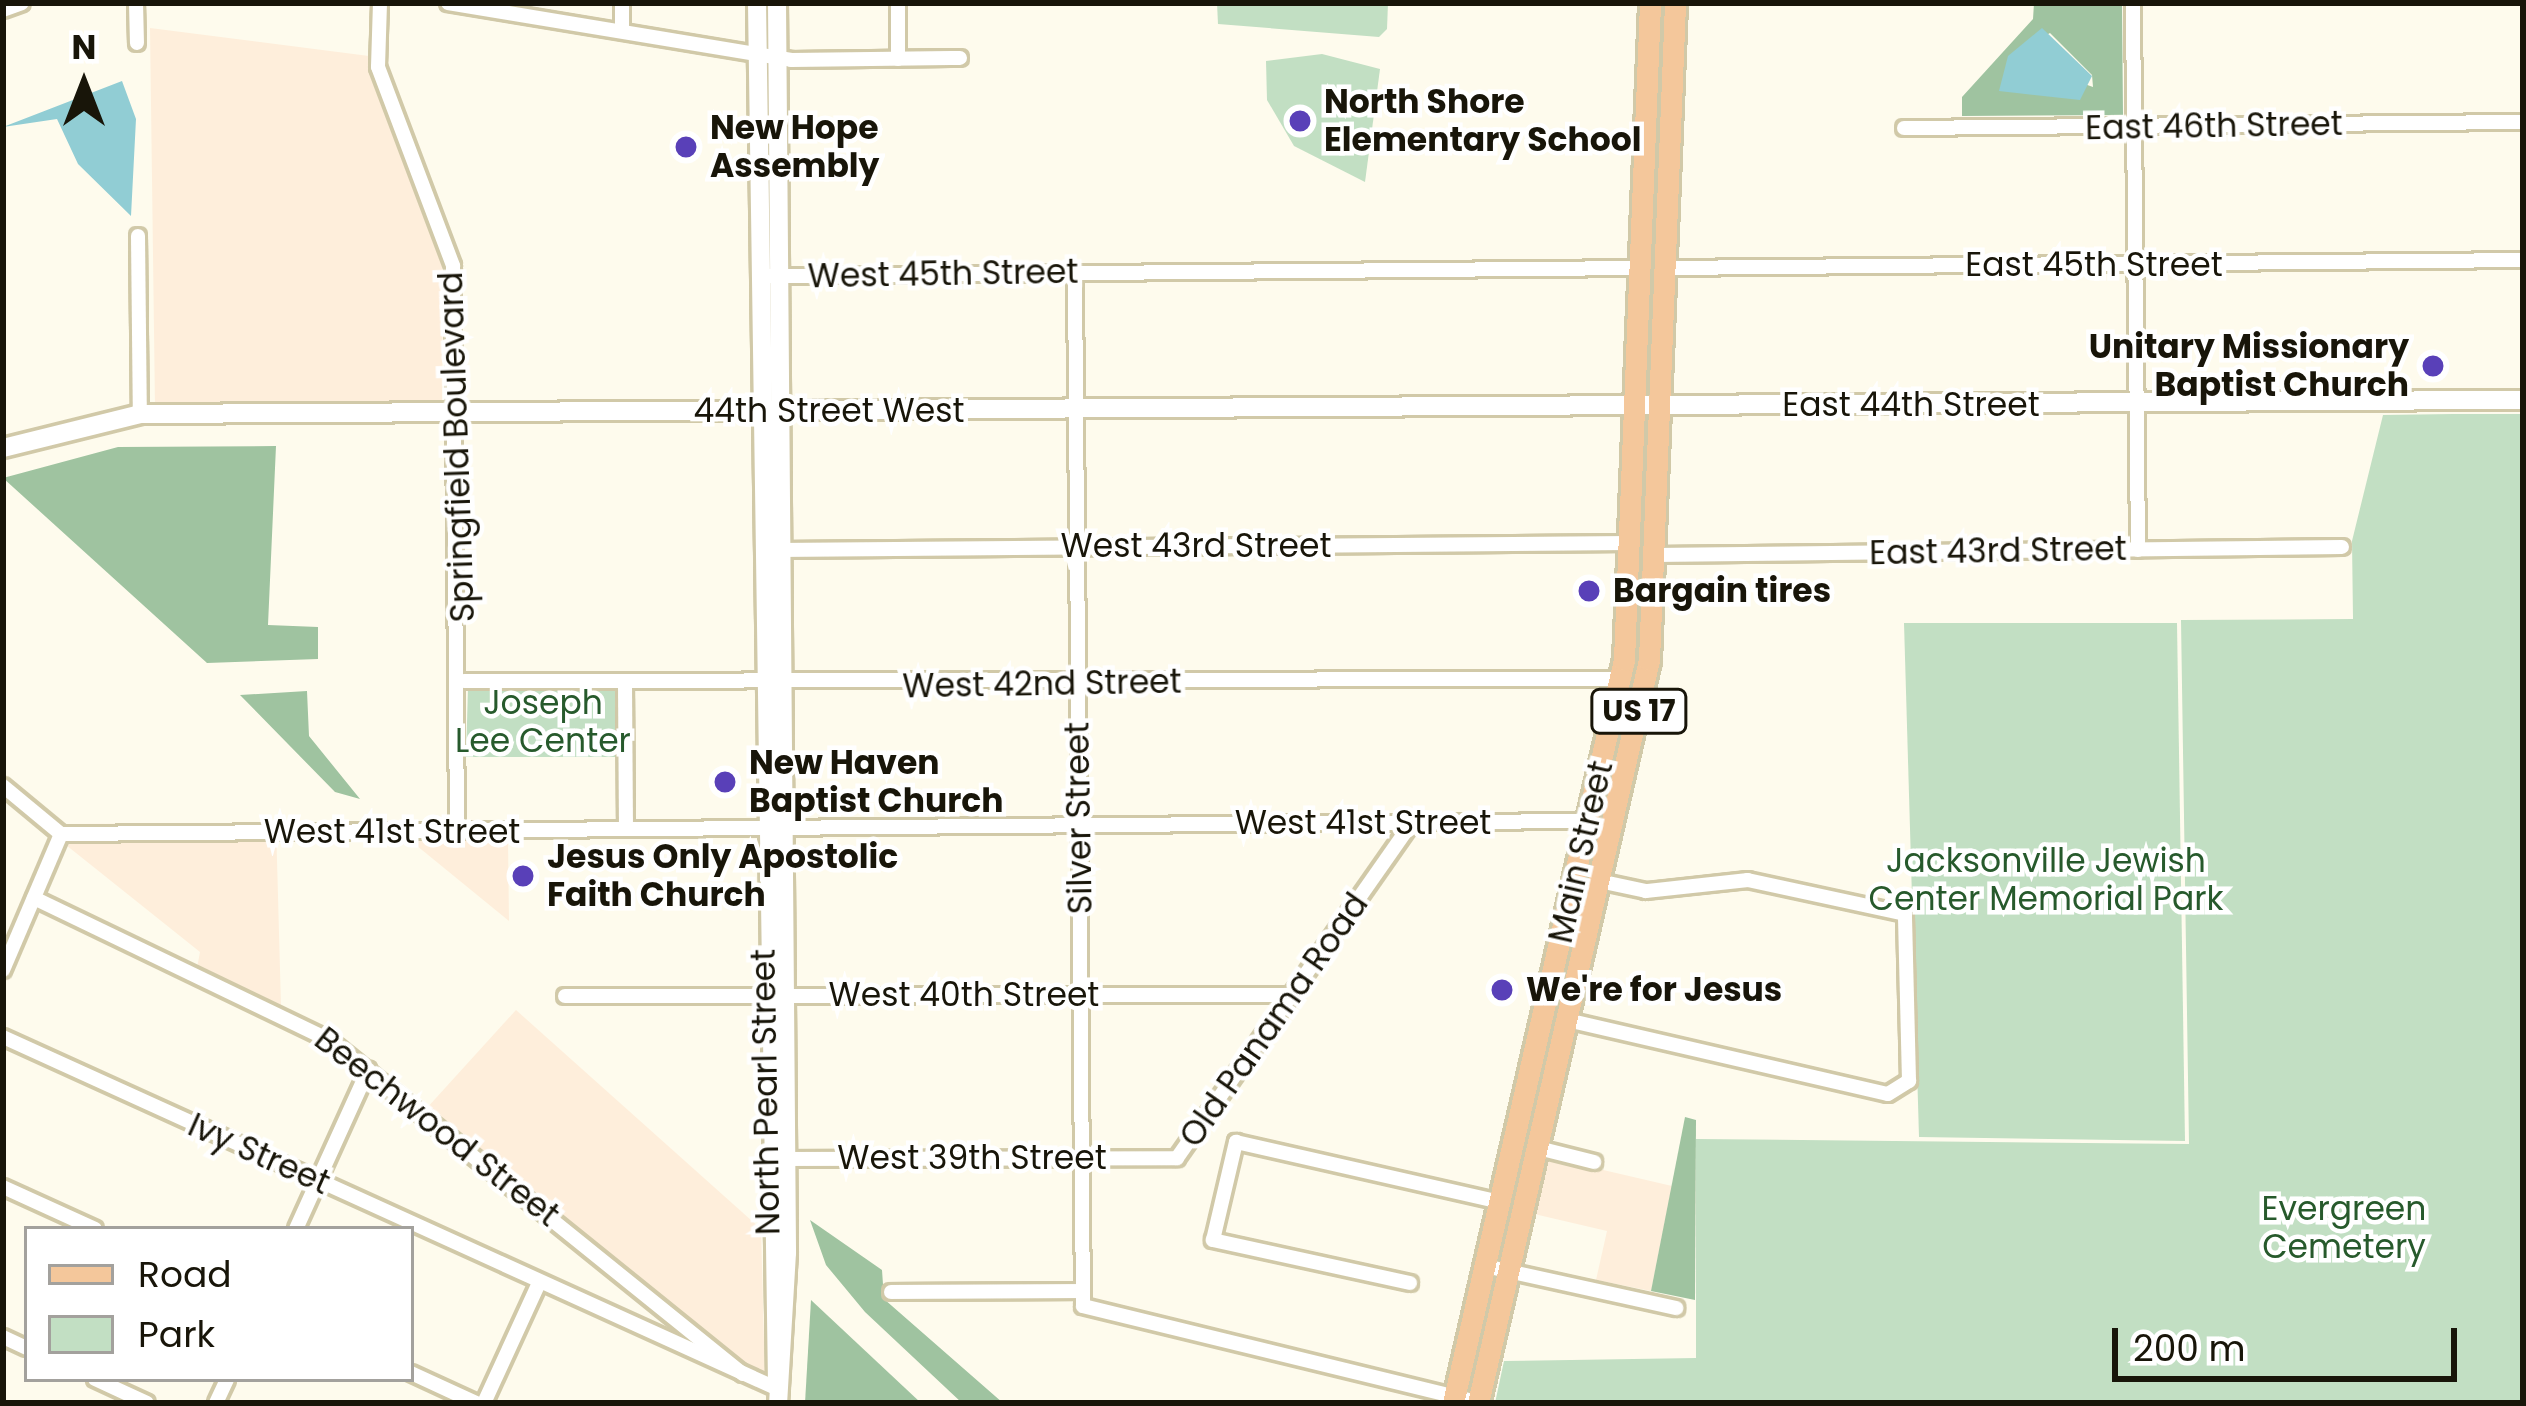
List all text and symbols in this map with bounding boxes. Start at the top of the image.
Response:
north arrow [24,24,144,144]
text: N [72,24,96,71]
place label: North Shore Elementary School [1324,82,1641,160]
street label: East 46th Street [2085,104,2343,148]
place label: New Hope Assembly [710,108,879,186]
marker: North Shore Elementary School [1287,108,1313,134]
marker: New Hope Assembly [673,134,699,160]
street label: East 45th Street [1965,245,2223,285]
street label: West 45th Street [807,252,1079,296]
street label: Springfield Boulevard [431,271,483,623]
place label: Unitary Missionary Baptist Church [2089,327,2409,405]
marker: Unitary Missionary Baptist Church [2420,353,2446,379]
street label: East 44th Street [1782,385,2040,425]
street label: 44th Street West [694,391,964,431]
street label: West 43rd Street [1061,526,1331,566]
street label: East 43rd Street [1869,529,2127,573]
place label: Bargain tires [1613,571,1831,611]
marker: Bargain tires [1576,578,1602,604]
street label: West 42nd Street [902,662,1182,706]
park label: Joseph Lee Center [455,683,631,761]
road number: US 17 [1588,687,1690,735]
street label: Silver Street [1058,722,1100,914]
place label: New Haven Baptist Church [749,743,1003,821]
street label: Main Street [1541,757,1621,947]
marker: New Haven Baptist Church [712,769,738,795]
street label: West 41st Street [1235,803,1491,843]
street label: West 41st Street [264,812,520,852]
place label: Jesus Only Apostolic Faith Church [547,837,898,915]
park label: Jacksonville Jewish Center Memorial Park [1868,841,2224,919]
marker: Jesus Only Apostolic Faith Church [510,863,536,889]
street label: Old Panama Road [1171,885,1377,1155]
street label: North Pearl Street [744,949,788,1235]
place label: We're for Jesus [1526,970,1782,1010]
street label: West 40th Street [829,975,1099,1015]
marker: We're for Jesus [1489,977,1515,1003]
street label: Beechwood Street [307,1019,567,1235]
street label: Ivy Street [182,1105,336,1203]
street label: West 39th Street [837,1138,1107,1178]
park label: Evergreen Cemetery [2262,1189,2426,1267]
legend [24,1226,414,1382]
text: Road [138,1249,232,1300]
scale bar [2118,1304,2463,1378]
text: Park [138,1309,215,1360]
text: 200 m [2133,1323,2246,1374]

